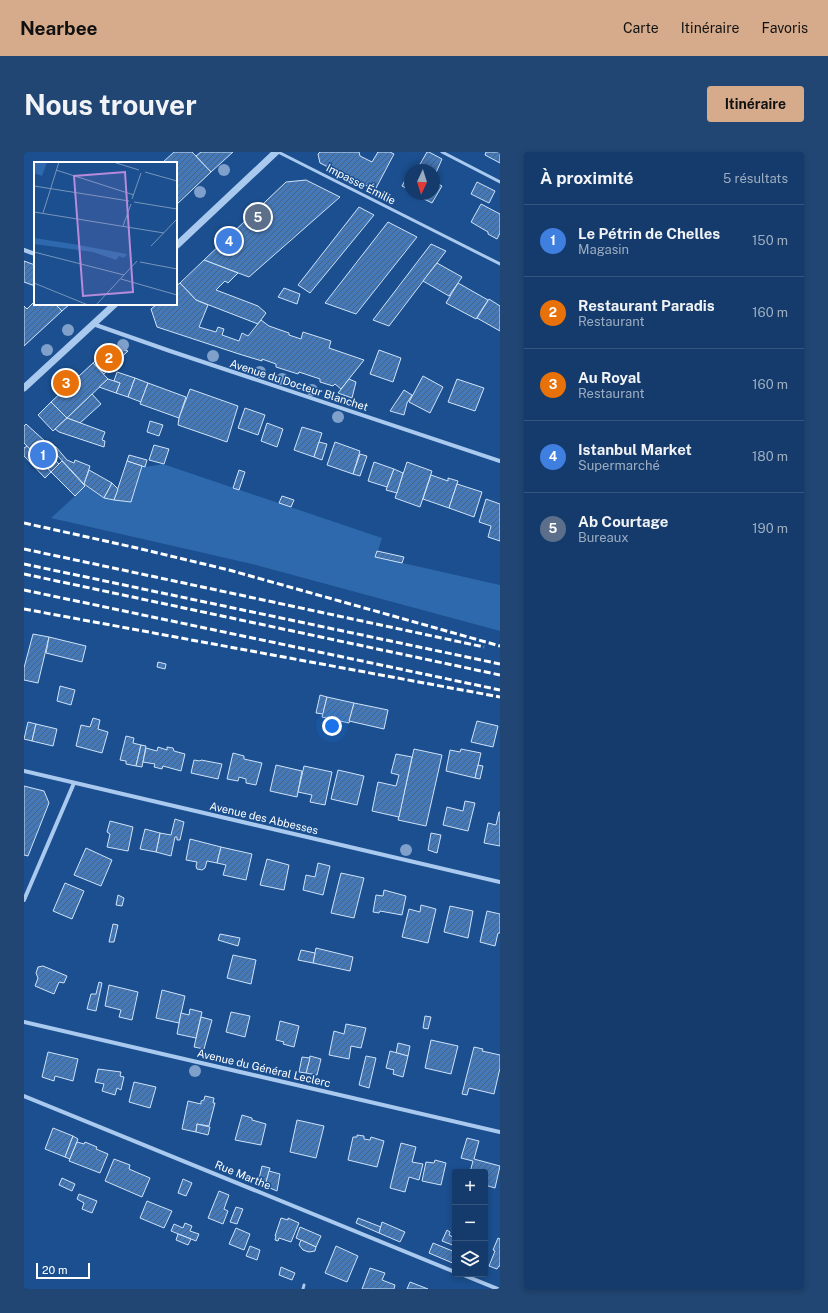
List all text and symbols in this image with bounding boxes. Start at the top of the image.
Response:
text: Nearbee [20,17,98,39]
text: Carte [623,20,659,36]
text: Itinéraire [681,20,739,36]
text: Favoris [761,20,808,36]
button: Itinéraire [707,86,804,122]
text: Nous trouver [24,88,197,121]
street label: Impasse Émilie [324,160,398,207]
inset map [34,162,177,305]
north arrow [404,164,440,200]
text: À proximité [540,168,634,188]
text: 5 résultats [723,171,788,186]
pin: 5 [245,202,271,232]
text: Le Pétrin de Chelles [578,225,720,242]
pin: 4 [216,226,242,256]
text: 1 [550,233,556,248]
text: 150 m [752,233,788,248]
text: Magasin [578,242,629,257]
text: Restaurant Paradis [578,297,715,314]
text: 2 [549,305,557,320]
text: 160 m [752,305,788,320]
text: Restaurant [578,314,644,329]
pin: 2 [96,343,122,373]
street label: Avenue du Docteur Blanchet [228,357,370,413]
pin: 3 [53,368,79,398]
text: Au Royal [578,369,641,386]
text: 3 [549,377,557,392]
text: 160 m [752,377,788,392]
text: Restaurant [578,386,644,401]
pin: 1 [30,440,56,470]
text: Istanbul Market [578,441,692,458]
text: 4 [549,449,557,464]
text: 180 m [752,449,788,464]
text: Supermarché [578,458,660,473]
text: Ab Courtage [578,513,668,530]
text: 5 [549,521,557,536]
text: 190 m [752,521,788,536]
text: Bureaux [578,530,629,545]
your location [322,716,342,736]
street label: Avenue des Abbesses [208,800,320,836]
street label: Avenue du Général Leclerc [196,1047,332,1089]
street label: Rue Marthe [213,1158,273,1192]
map controls [452,1169,488,1277]
button: + [452,1169,488,1205]
button: − [452,1205,488,1241]
button: layers [452,1241,488,1277]
scale bar [36,1261,90,1280]
text: 20 m [42,1264,67,1276]

